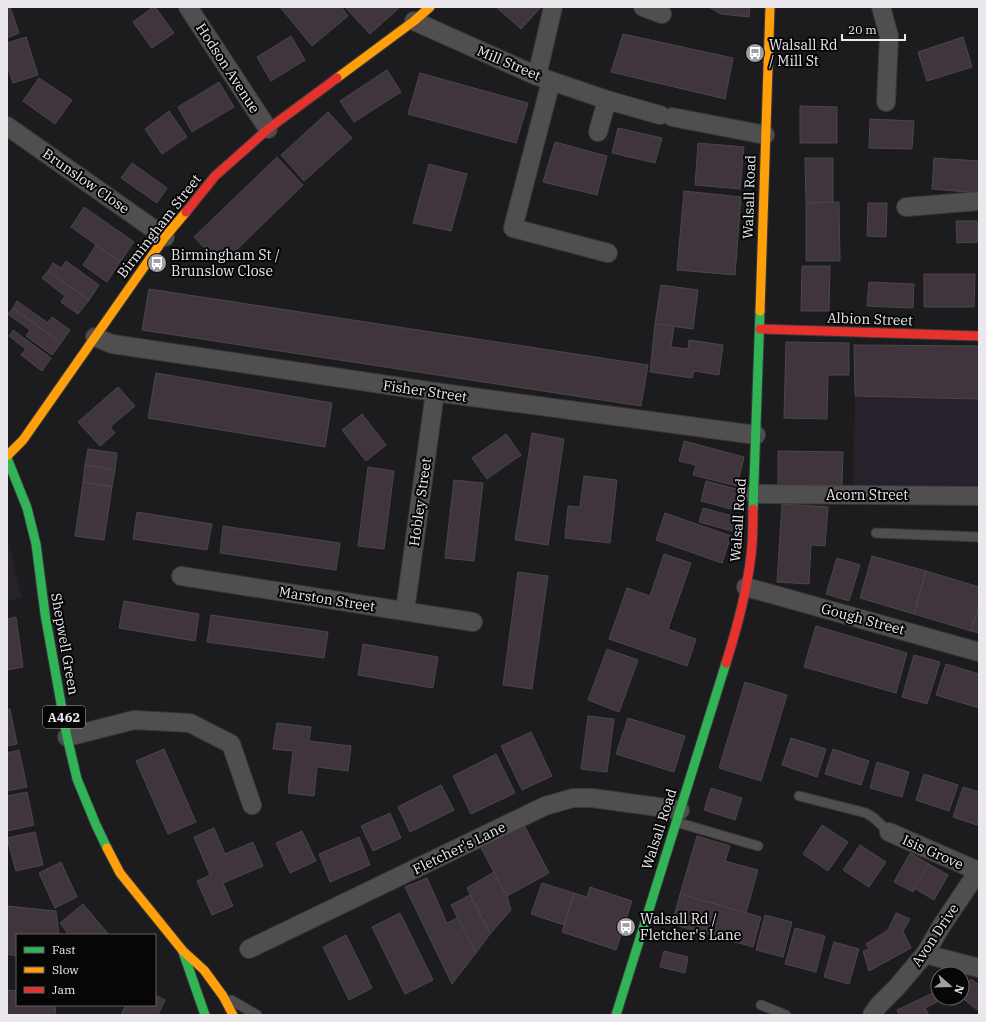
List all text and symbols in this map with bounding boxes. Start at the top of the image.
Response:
scale bar [842,16,905,42]
street label: Hodson Avenue [192,20,264,116]
text: 20 m [848,22,877,37]
place label: Walsall Rd / Mill St [769,36,838,70]
street label: Mill Street [474,42,544,85]
bus stop icon: Walsall Rd / Mill St [744,42,766,64]
street label: Brunslow Close [39,144,133,218]
street label: Walsall Road [739,154,759,239]
street label: Birmingham Street [113,171,205,281]
place label: Birmingham St / Brunslow Close [171,246,280,280]
bus stop icon: Birmingham St / Brunslow Close [146,252,168,274]
street label: Albion Street [827,309,913,329]
street label: Fisher Street [382,376,468,406]
street label: Hobley Street [405,457,435,547]
street label: Walsall Road [726,477,750,563]
street label: Acorn Street [826,486,908,504]
street label: Marston Street [278,583,376,615]
street label: Shepwell Green [47,592,83,696]
street label: Gough Street [819,599,907,639]
road number: A462 [43,706,85,728]
street label: Walsall Road [637,786,681,872]
street label: Fletcher's Lane [410,818,508,878]
street label: Isis Grove [900,831,966,873]
street label: Avon Drive [907,900,963,970]
place label: Walsall Rd / Fletcher's Lane [640,910,741,944]
bus stop icon: Walsall Rd / Fletcher's Lane [615,916,637,938]
legend [16,934,156,1006]
text: Fast [52,942,76,957]
text: Slow [52,962,79,977]
north arrow [930,966,970,1006]
text: Jam [52,982,76,997]
text: N [951,983,967,996]

